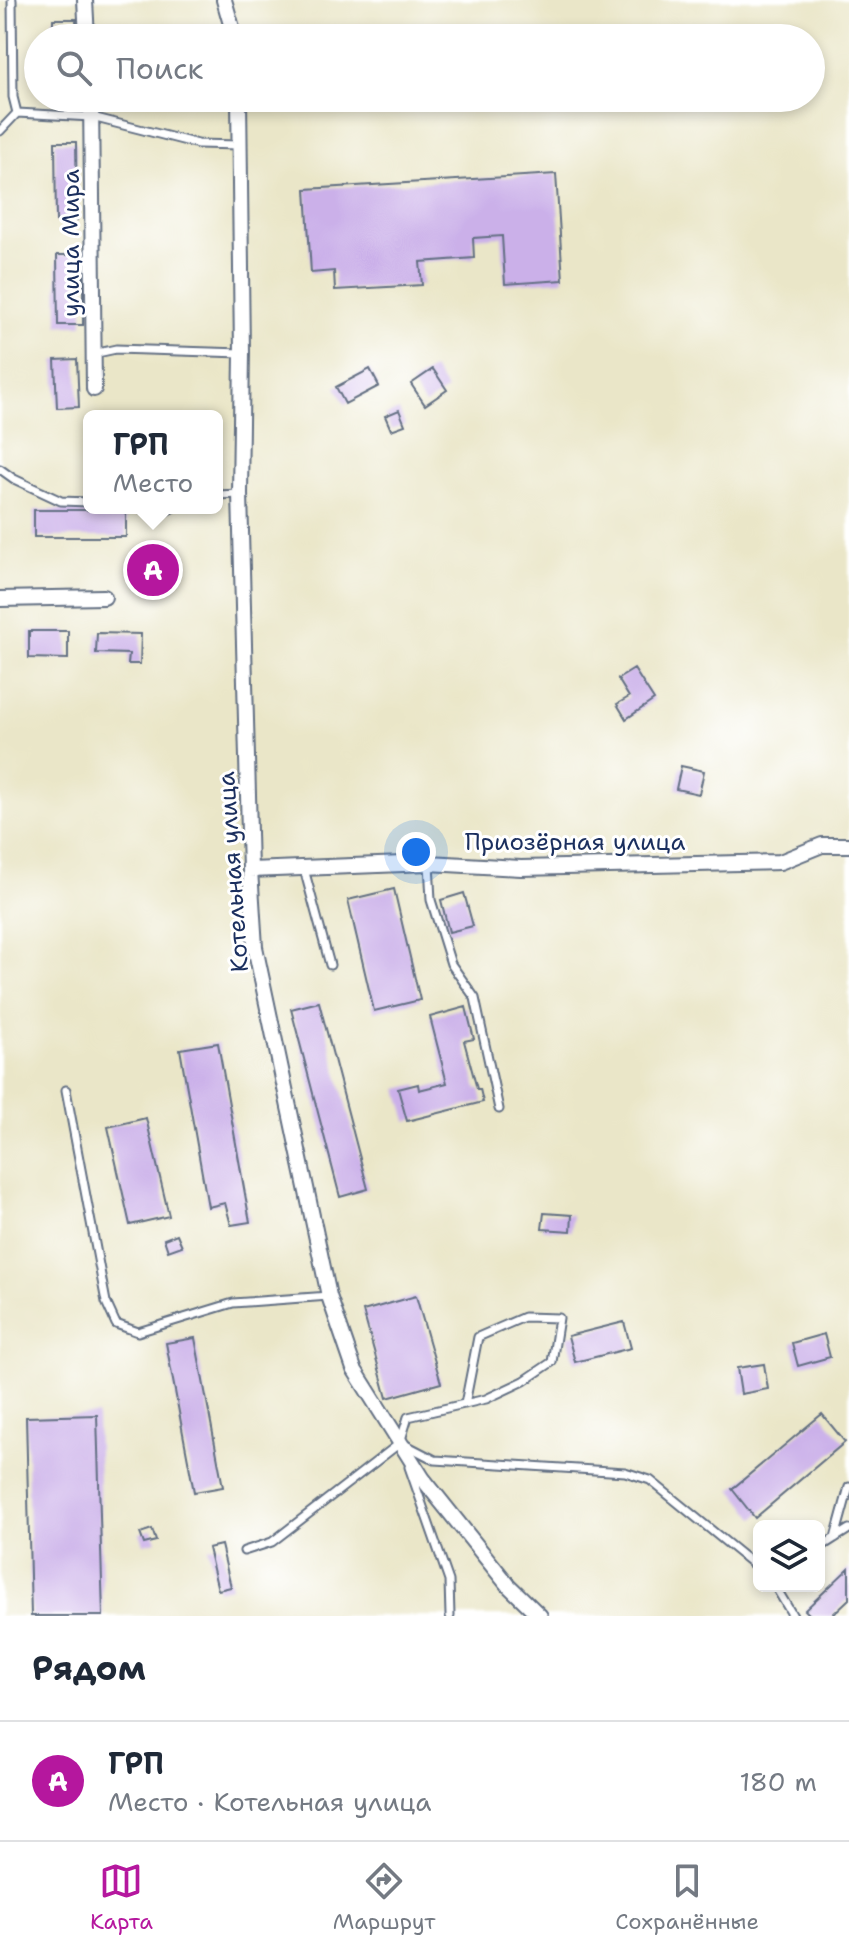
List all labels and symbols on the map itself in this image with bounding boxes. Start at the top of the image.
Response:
street label: улица Мира [55,169,87,317]
pin: A [127,540,179,600]
street label: Котельная улица [210,770,256,973]
street label: Приозёрная улица [465,826,685,858]
your location [396,832,436,872]

